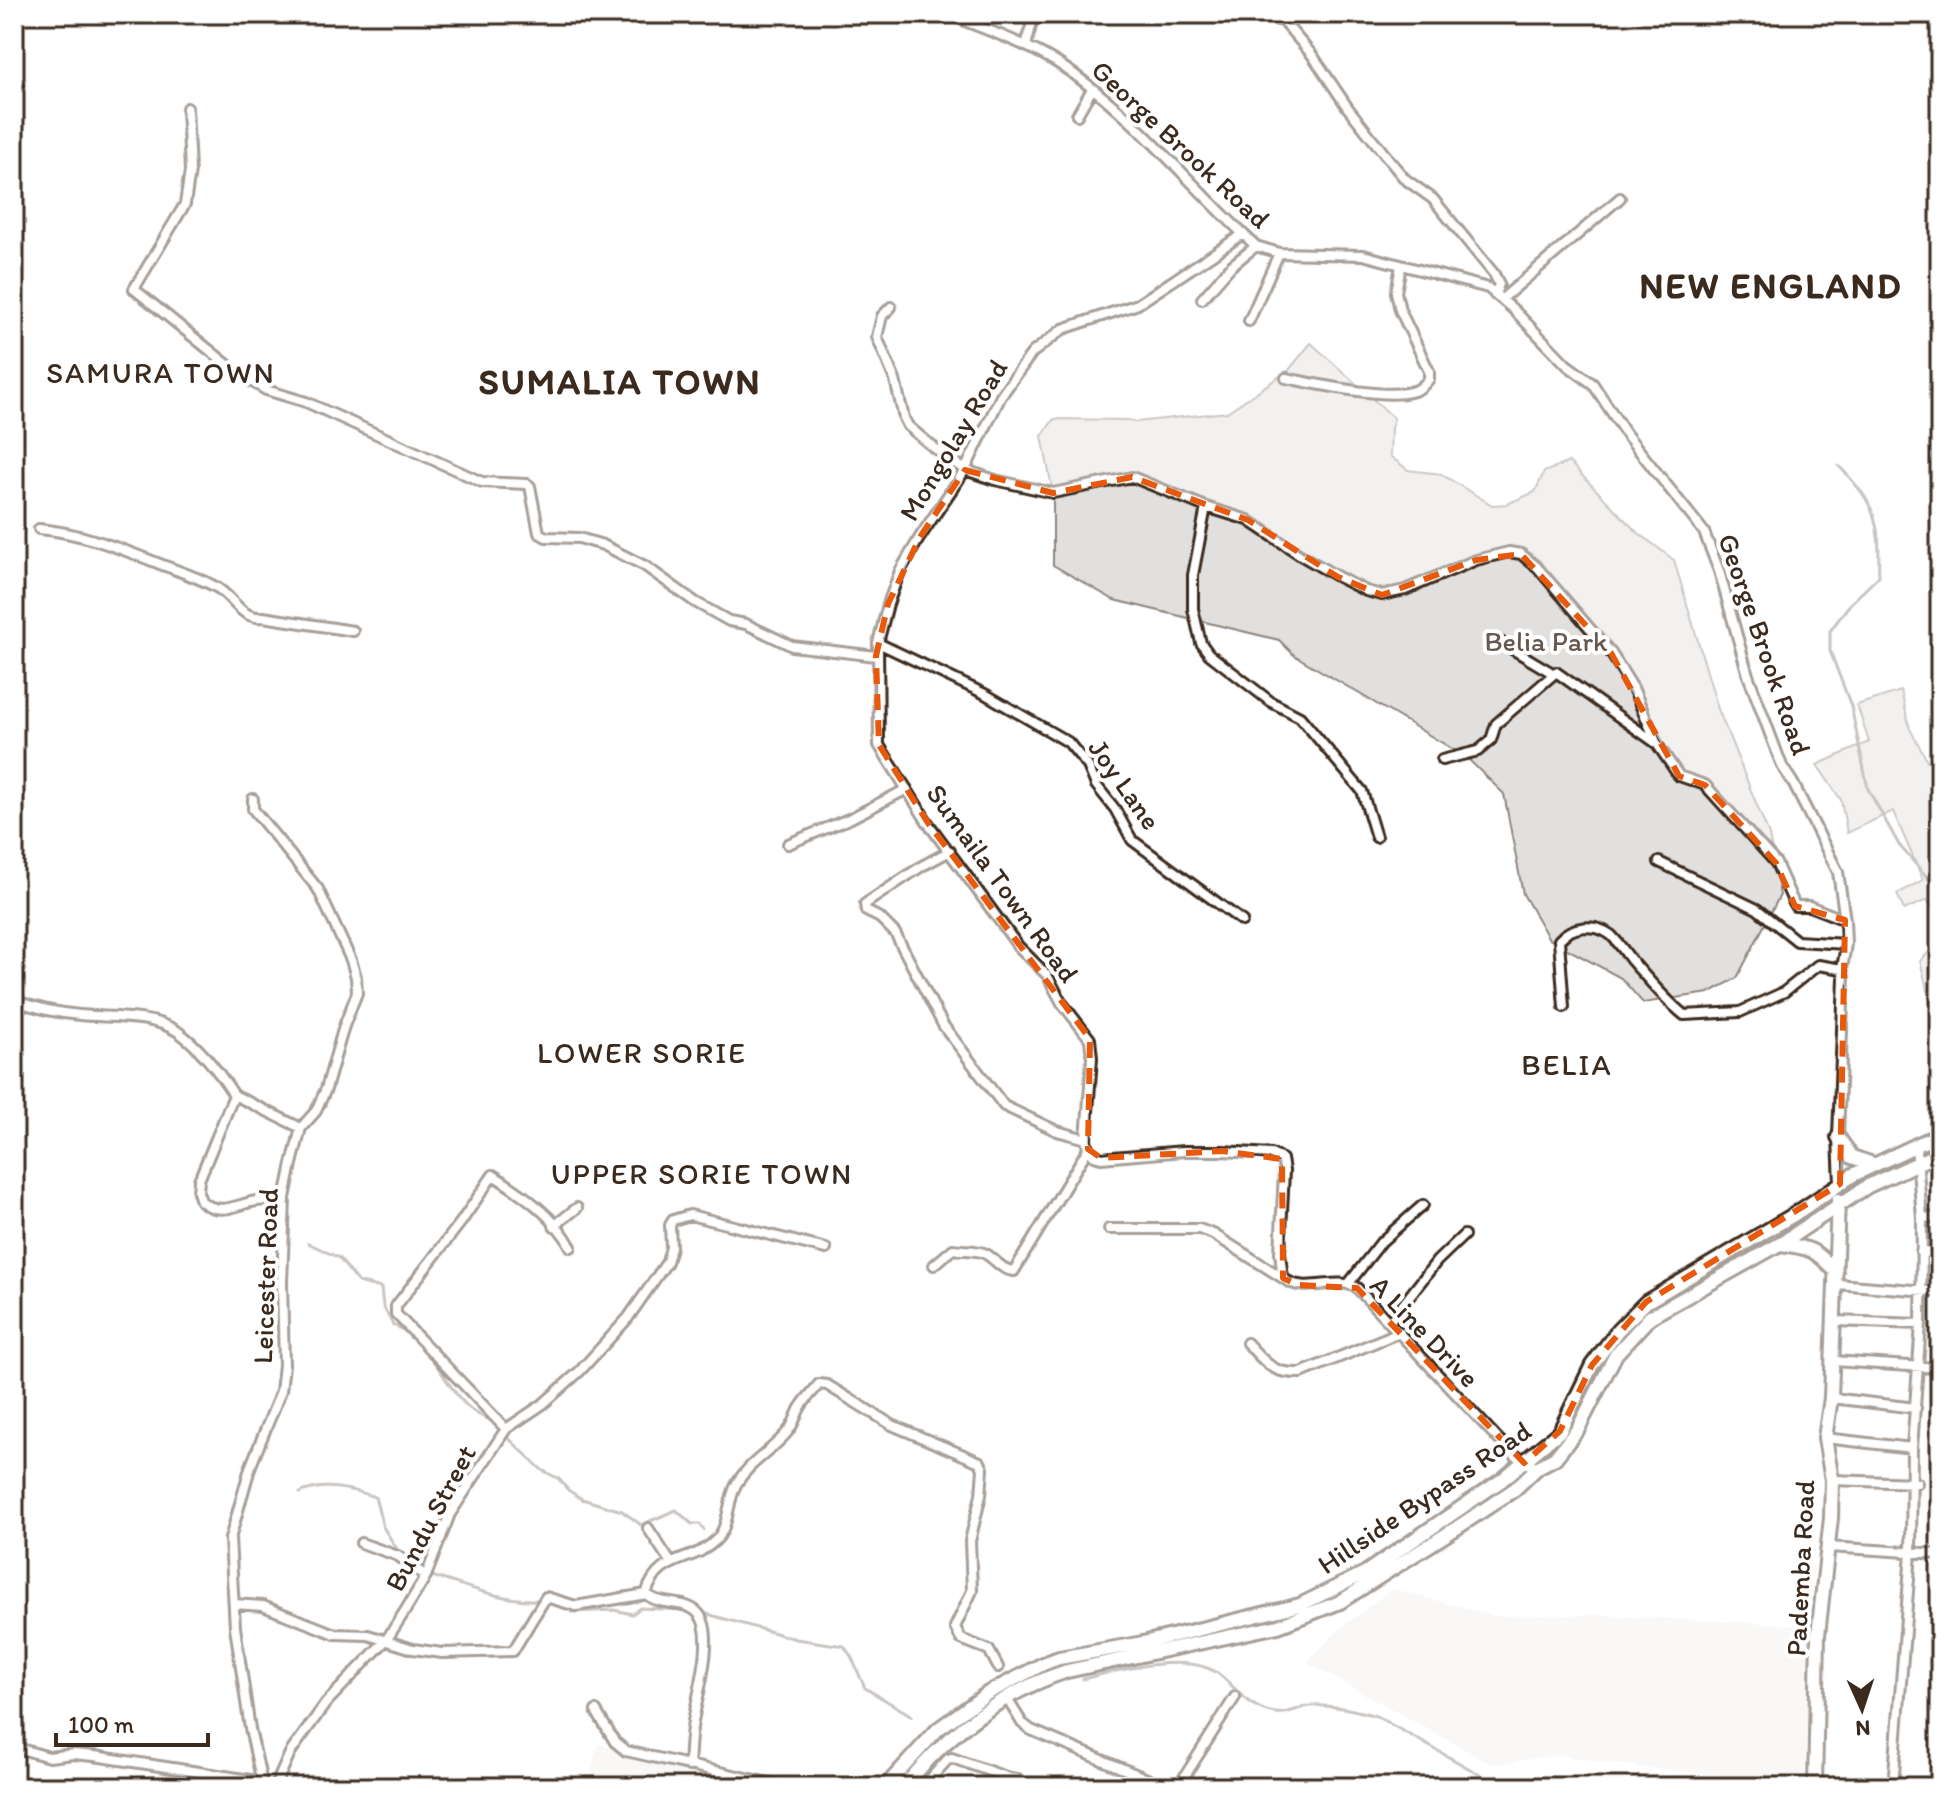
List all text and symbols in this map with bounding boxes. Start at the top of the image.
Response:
street label: George Brook Road [1085,53,1277,235]
district label: NEW ENGLAND [1639,264,1903,307]
street label: Mongolay Road [891,353,1015,527]
district label: SAMURA TOWN [46,354,276,391]
district label: SUMALIA TOWN [479,360,761,403]
street label: George Brook Road [1711,529,1819,759]
park label: Belia Park [1485,624,1608,658]
street label: Joy Lane [1081,732,1169,836]
street label: Sumaila Town Road [920,777,1086,989]
district label: LOWER SORIE [537,1034,747,1071]
district label: BELIA [1521,1046,1613,1083]
district label: UPPER SORIE TOWN [551,1155,853,1192]
street label: Leicester Road [245,1188,285,1364]
street label: A Line Drive [1363,1268,1487,1394]
street label: Hillside Bypass Road [1311,1413,1537,1581]
street label: Bundu Street [377,1439,483,1597]
street label: Pademba Road [1778,1478,1822,1657]
north arrow [1822,1669,1902,1749]
scale bar [56,1697,208,1747]
text: 100 m [68,1710,134,1739]
text: N [1855,1715,1871,1742]

